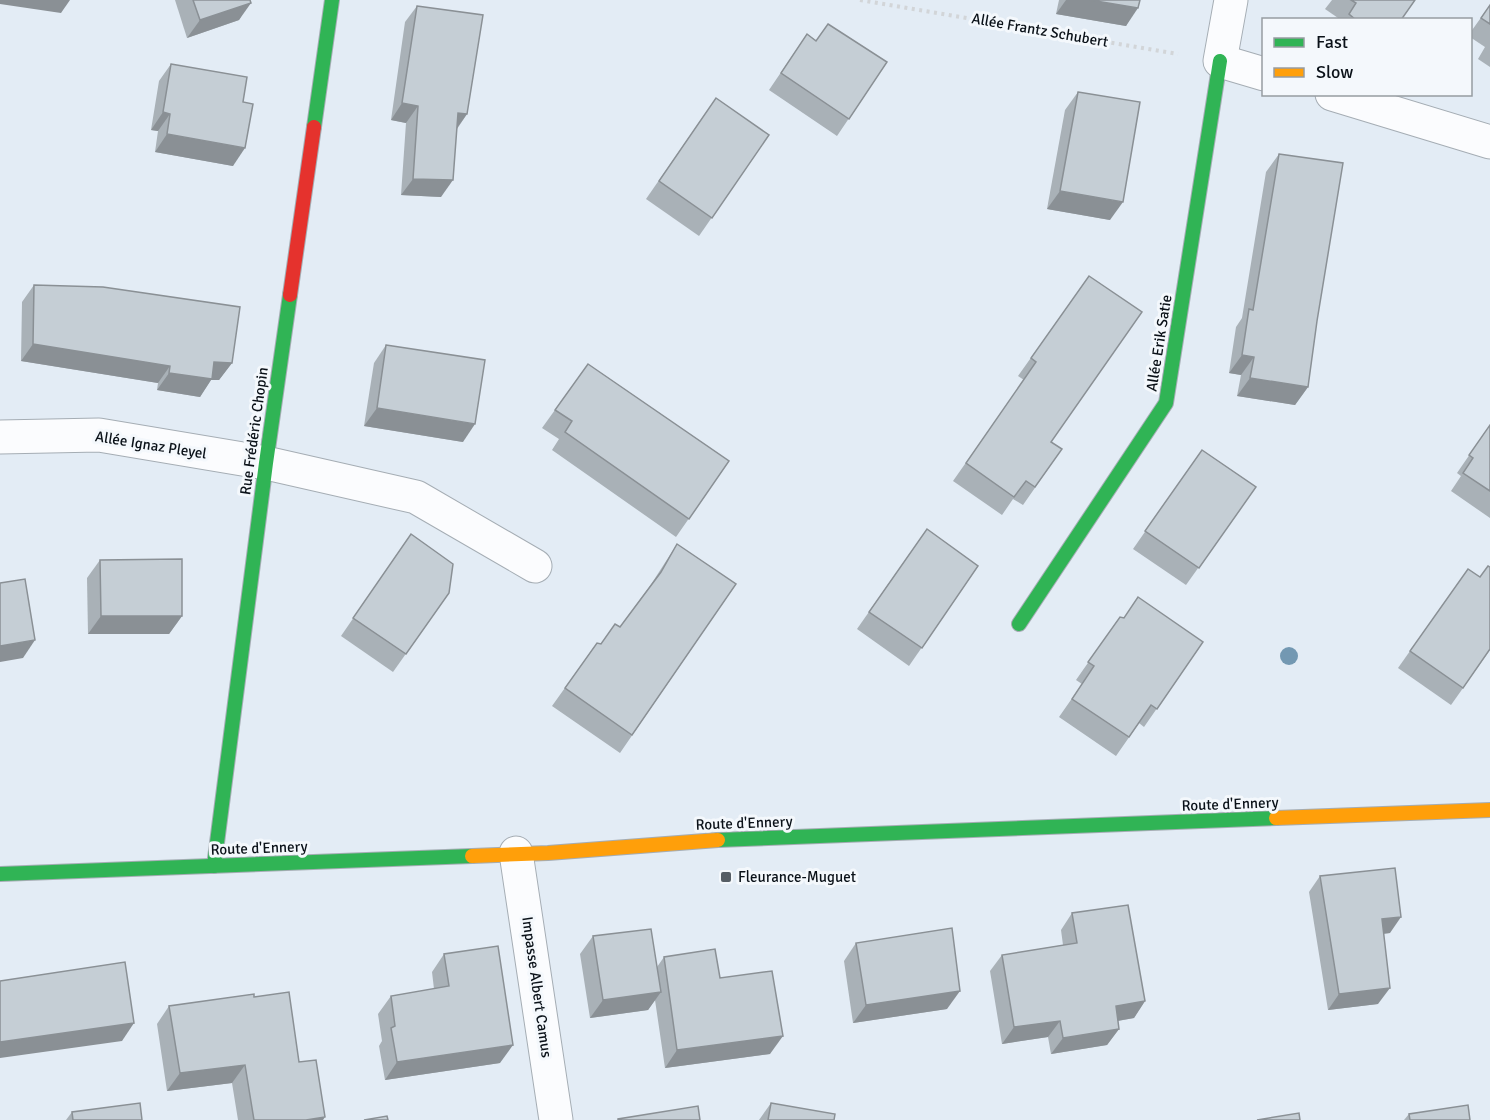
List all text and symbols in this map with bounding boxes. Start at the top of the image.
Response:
street label: Allée Frantz Schubert [970,9,1110,51]
legend [1262,18,1472,96]
text: Fast [1316,31,1348,53]
text: Slow [1316,61,1353,83]
street label: Allée Erik Satie [1142,293,1176,393]
street label: Rue Frédéric Chopin [236,366,272,496]
street label: Allée Ignaz Pleyel [94,427,208,463]
street label: Route d'Ennery [1181,793,1279,815]
street label: Route d'Ennery [695,812,793,834]
street label: Route d'Ennery [210,837,308,859]
place label: Fleurance-Muguet [738,868,856,886]
marker: Fleurance-Muguet [719,870,733,884]
street label: Impasse Albert Camus [518,915,556,1059]

